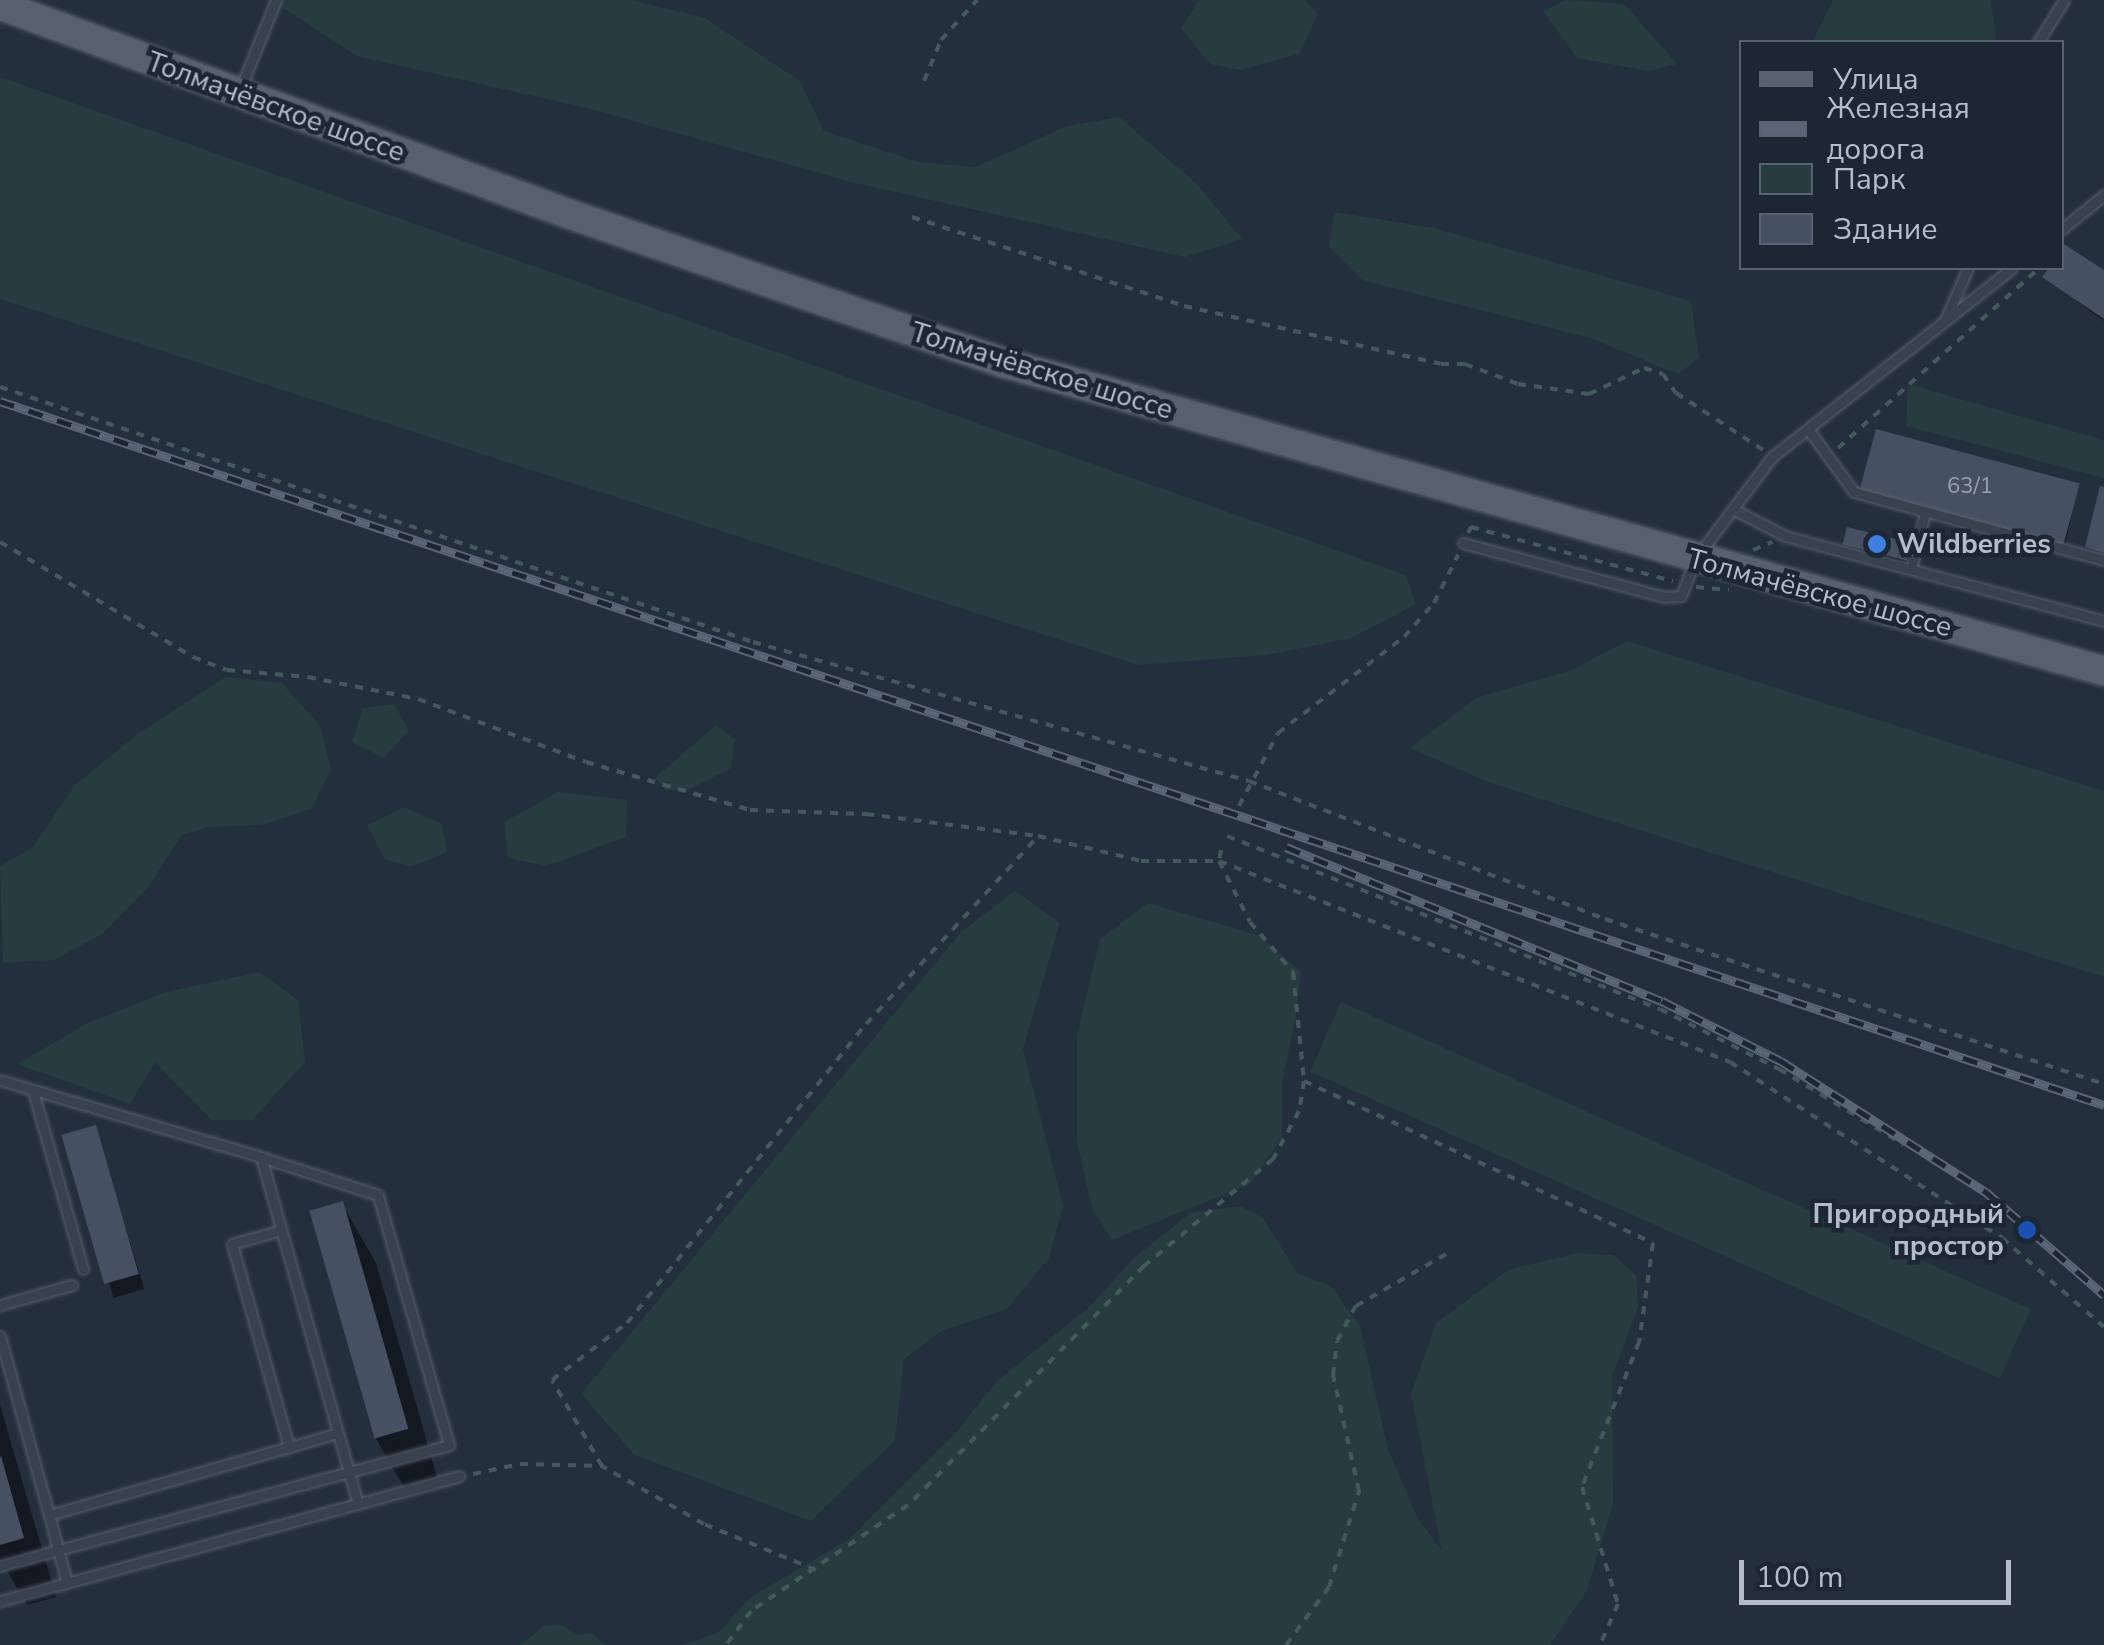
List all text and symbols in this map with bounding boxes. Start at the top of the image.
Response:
legend [1739,40,2064,270]
street label: Толмачёвское шоссе [142,45,410,169]
text: Улица [1833,59,1919,100]
text: Железная дорога [1827,88,1970,170]
text: Парк [1833,159,1905,200]
text: Здание [1833,209,1938,250]
street label: Толмачёвское шоссе [907,315,1177,427]
house number: 63/1 [1947,474,1993,500]
place label: Wildberries [1897,527,2051,561]
marker: Wildberries [1866,533,1888,555]
street label: Толмачёвское шоссе [1684,542,1956,644]
place label: Пригородный простор [1812,1197,2004,1263]
marker: Пригородный простор [2014,1217,2040,1243]
scale bar [1744,1540,2016,1602]
text: 100 m [1756,1557,1843,1598]

